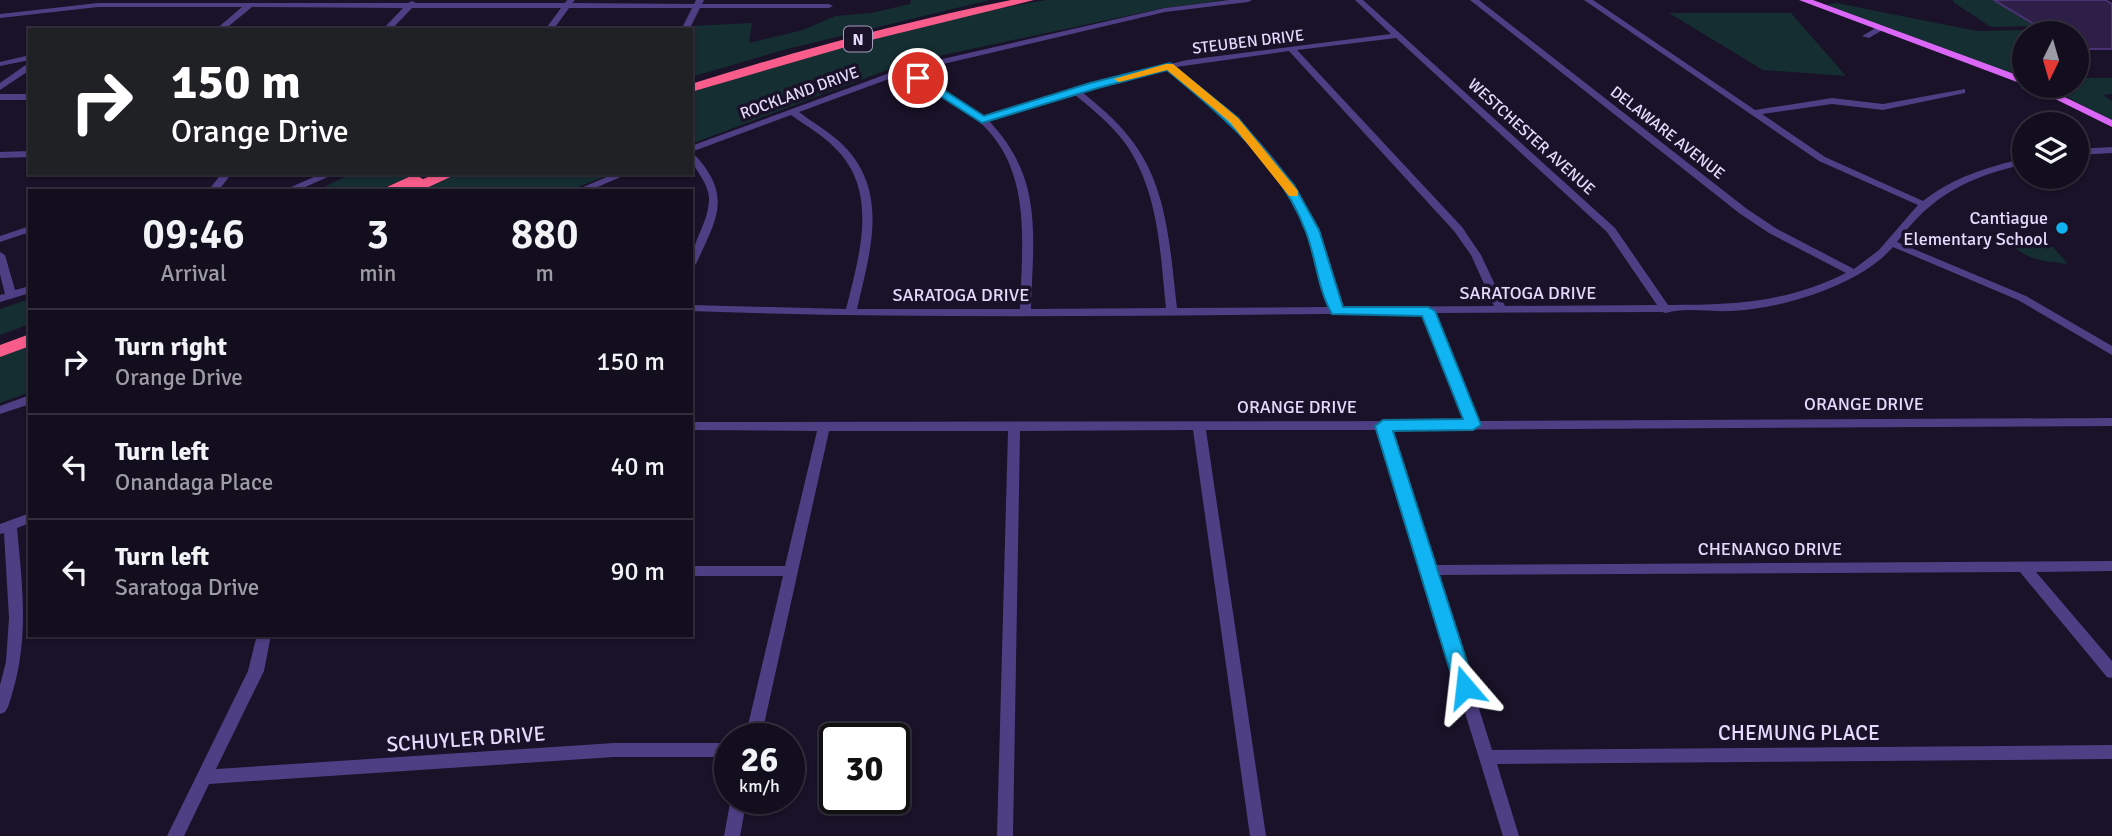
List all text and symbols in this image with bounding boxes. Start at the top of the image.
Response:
north arrow [2012,21,2090,98]
map controls [2012,21,2089,189]
street label: STEUBEN DRIVE [1191,25,1305,59]
road number: N [844,26,872,52]
pin [888,48,948,108]
text: 150 m [171,52,301,112]
icon: right [56,56,147,147]
icon: arrive [899,59,937,97]
street label: ROCKLAND DRIVE [737,62,861,124]
street label: WESTCHESTER AVENUE [1464,74,1599,199]
street label: DELAWARE AVENUE [1606,82,1729,184]
text: Orange Drive [171,112,349,151]
button: layers [2012,112,2089,189]
place label: Cantiague Elementary School [1903,207,2048,250]
text: 09:46 [142,209,245,260]
text: 3 [366,209,389,260]
text: 880 [511,209,579,260]
marker: Cantiague Elementary School [2054,220,2070,236]
text: Arrival [160,259,227,288]
text: min [359,259,396,288]
text: m [535,259,554,288]
street label: SARATOGA DRIVE [1460,282,1596,304]
street label: SARATOGA DRIVE [893,284,1029,306]
text: Turn right [115,331,227,363]
icon: right [56,343,94,381]
text: 150 m [596,346,665,378]
text: Orange Drive [115,363,243,392]
street label: ORANGE DRIVE [1804,393,1924,415]
street label: ORANGE DRIVE [1237,396,1357,418]
text: Turn left [115,436,209,468]
icon: left [56,448,94,486]
text: 40 m [610,451,665,483]
text: Onandaga Place [115,468,273,497]
street label: CHENANGO DRIVE [1698,538,1842,560]
text: Turn left [115,541,209,573]
icon: left [56,553,94,591]
text: 90 m [610,556,665,588]
text: Saratoga Drive [115,573,259,602]
position arrow [1428,650,1502,724]
street label: SCHUYLER DRIVE [386,720,546,758]
street label: CHEMUNG PLACE [1718,720,1880,746]
speed limit sign: 30 [819,723,910,814]
text: 26 [741,738,778,781]
text: km/h [739,775,780,797]

